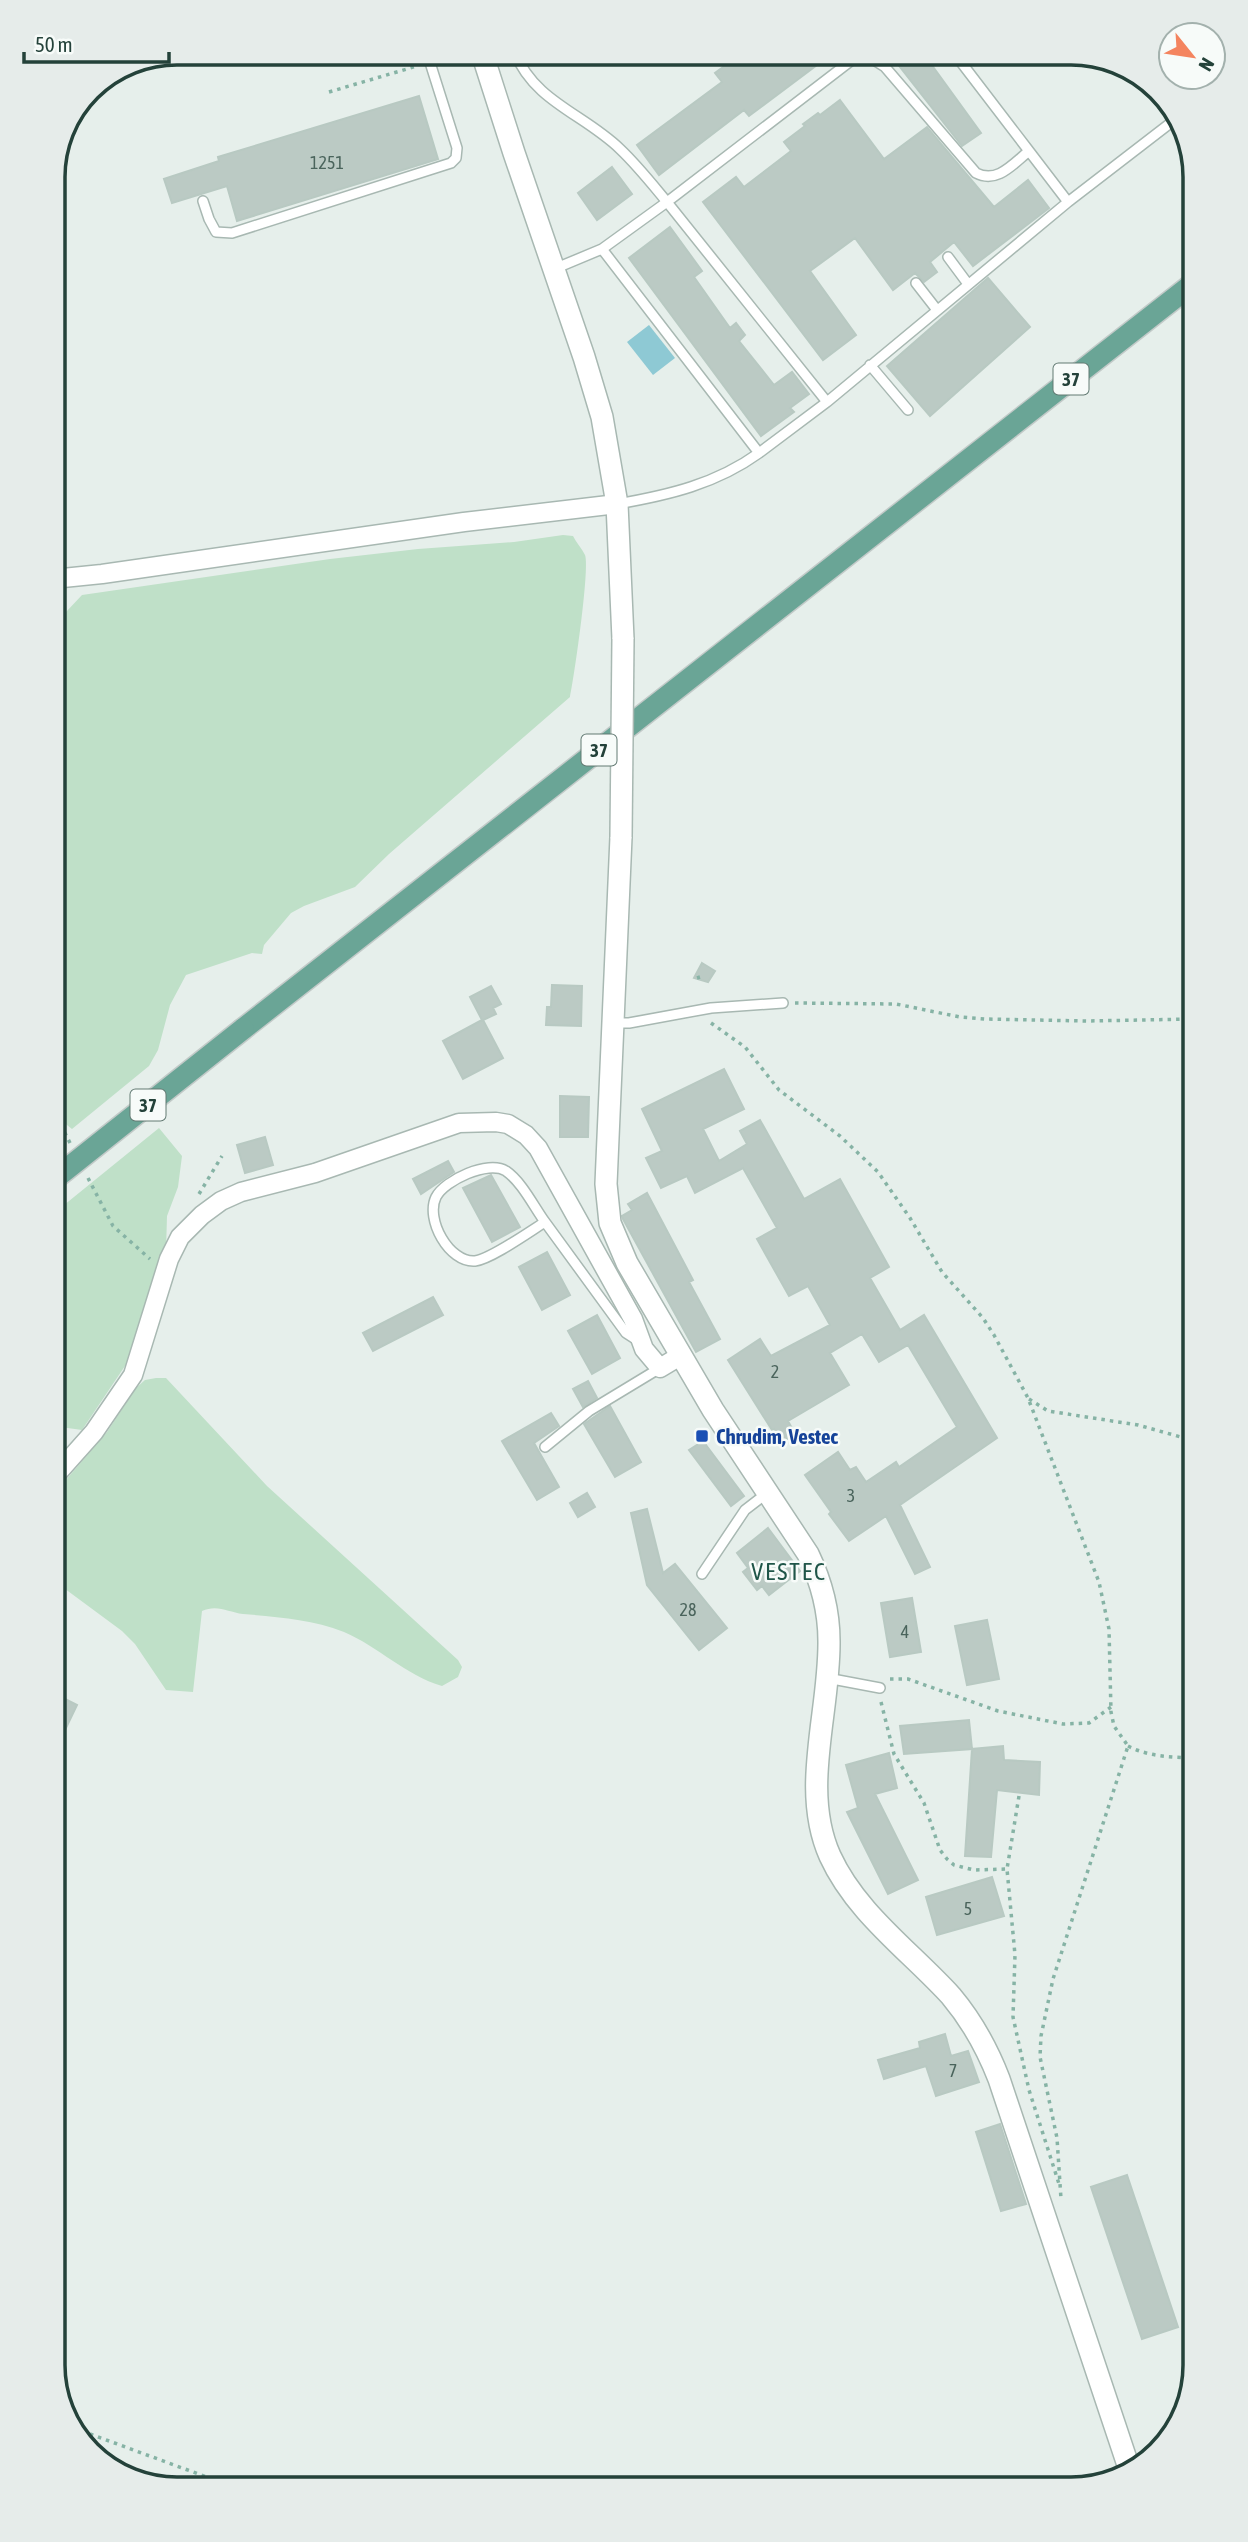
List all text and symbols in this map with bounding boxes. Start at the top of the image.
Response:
scale bar [24,21,170,65]
north arrow [1157,21,1227,91]
text: 50 m [35,32,73,56]
text: N [1194,54,1219,75]
house number: 1251 [310,152,344,173]
road number: 37 [1054,364,1088,394]
road number: 37 [582,734,616,765]
road number: 37 [130,1090,166,1120]
house number: 2 [771,1361,779,1382]
place label: Chrudim, Vestec [716,1424,838,1448]
marker: Chrudim, Vestec [694,1428,710,1444]
house number: 3 [847,1485,855,1506]
district label: VESTEC [751,1558,827,1585]
house number: 28 [680,1599,696,1620]
house number: 4 [901,1621,909,1642]
house number: 5 [964,1898,972,1919]
house number: 7 [949,2060,957,2081]

